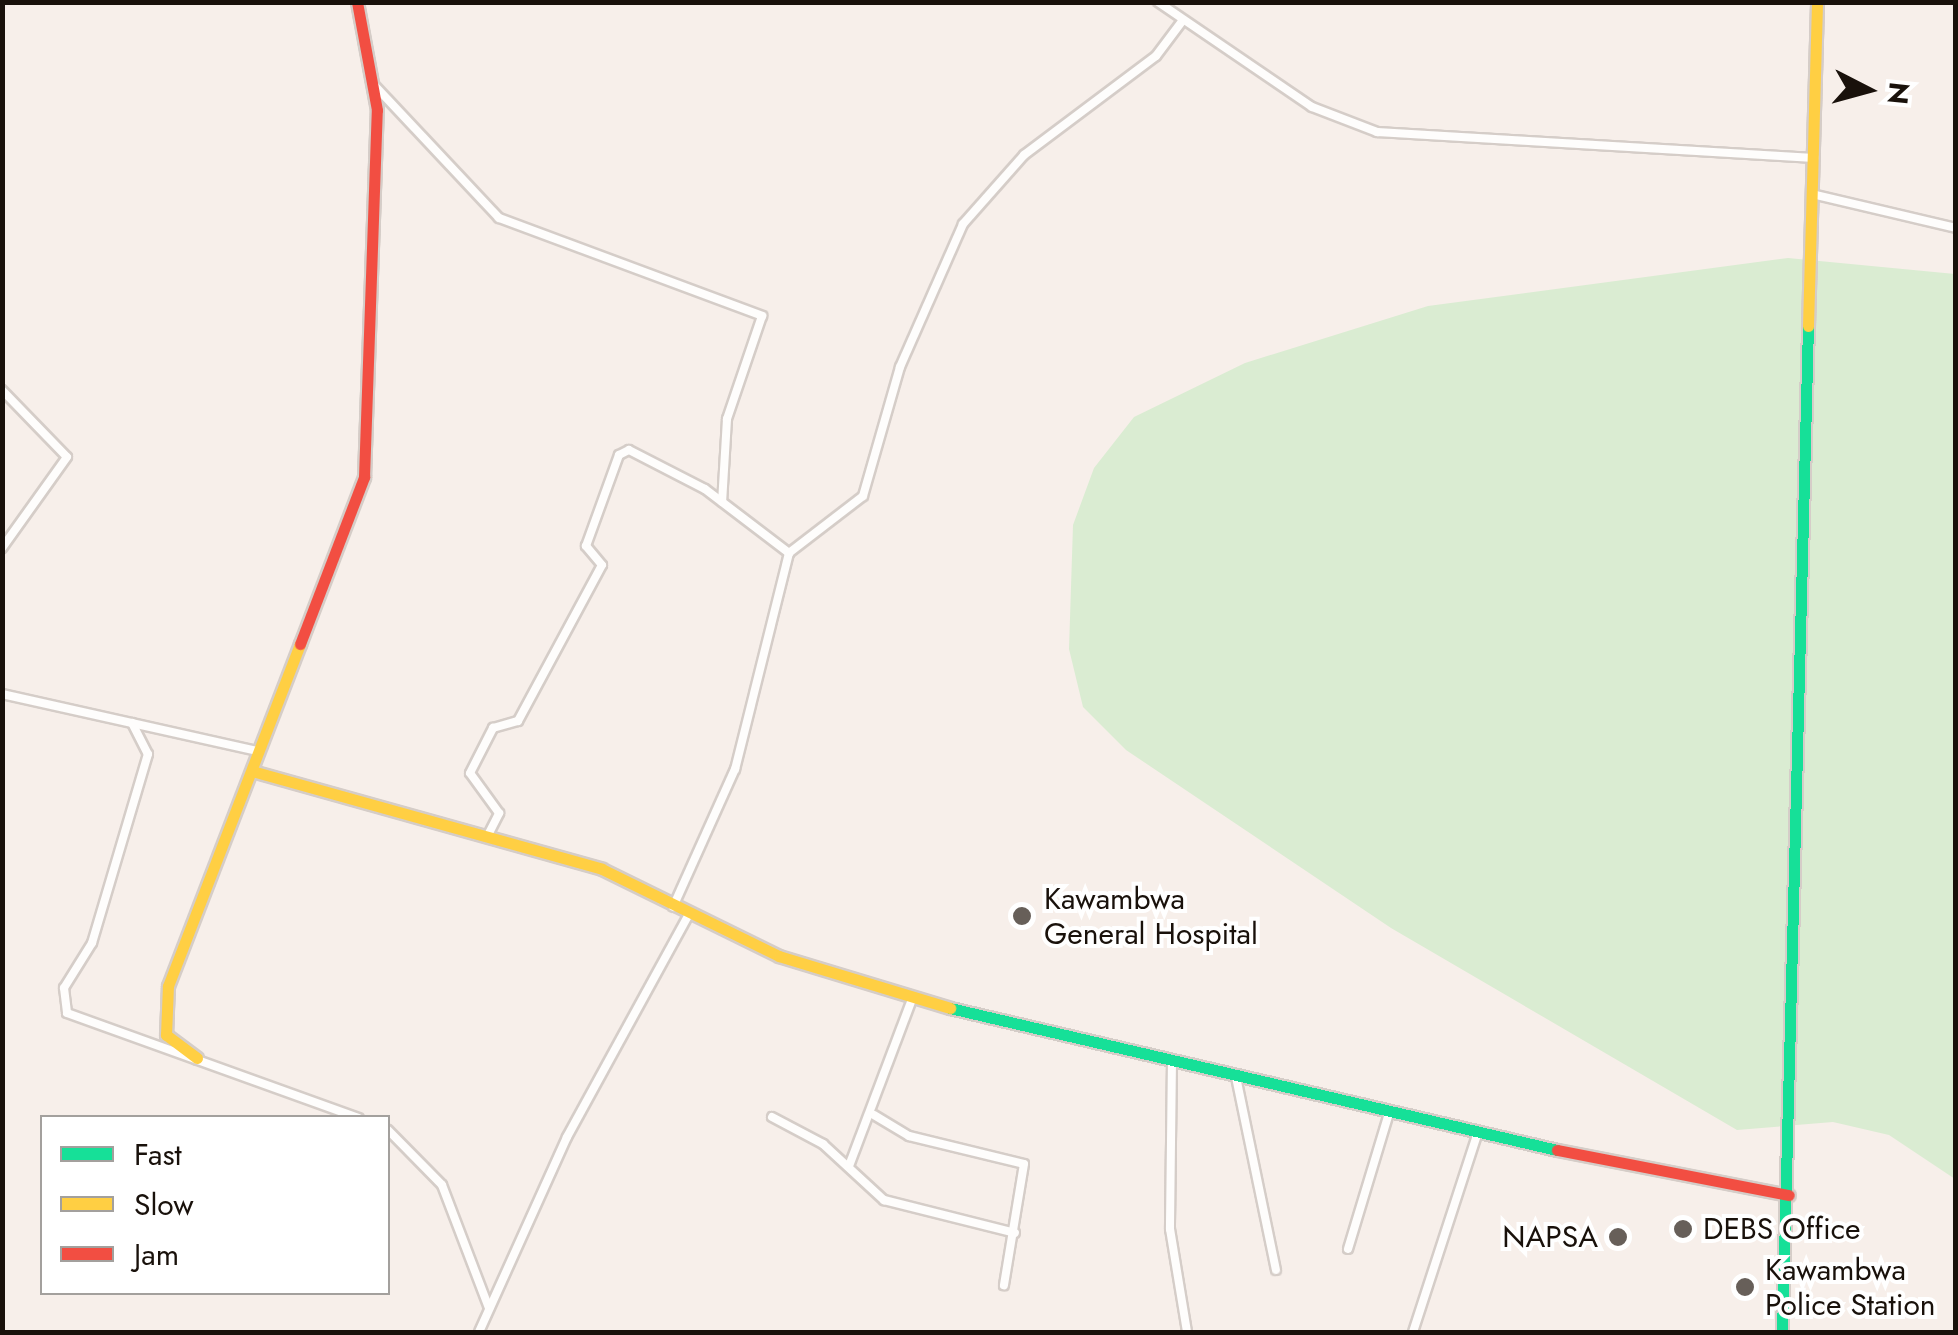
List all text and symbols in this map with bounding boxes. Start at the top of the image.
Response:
north arrow [1818,40,1918,140]
text: N [1877,80,1920,106]
place label: Kawambwa General Hospital [1044,881,1258,952]
marker: Kawambwa General Hospital [1009,903,1035,929]
legend [40,1115,390,1295]
text: Fast [134,1133,182,1176]
text: Slow [134,1183,194,1226]
place label: DEBS Office [1703,1211,1861,1247]
marker: DEBS Office [1672,1218,1694,1240]
place label: NAPSA [1502,1219,1598,1255]
marker: NAPSA [1607,1226,1629,1248]
text: Jam [134,1233,179,1276]
place label: Kawambwa Police Station [1765,1252,1936,1322]
marker: Kawambwa Police Station [1734,1276,1756,1298]

